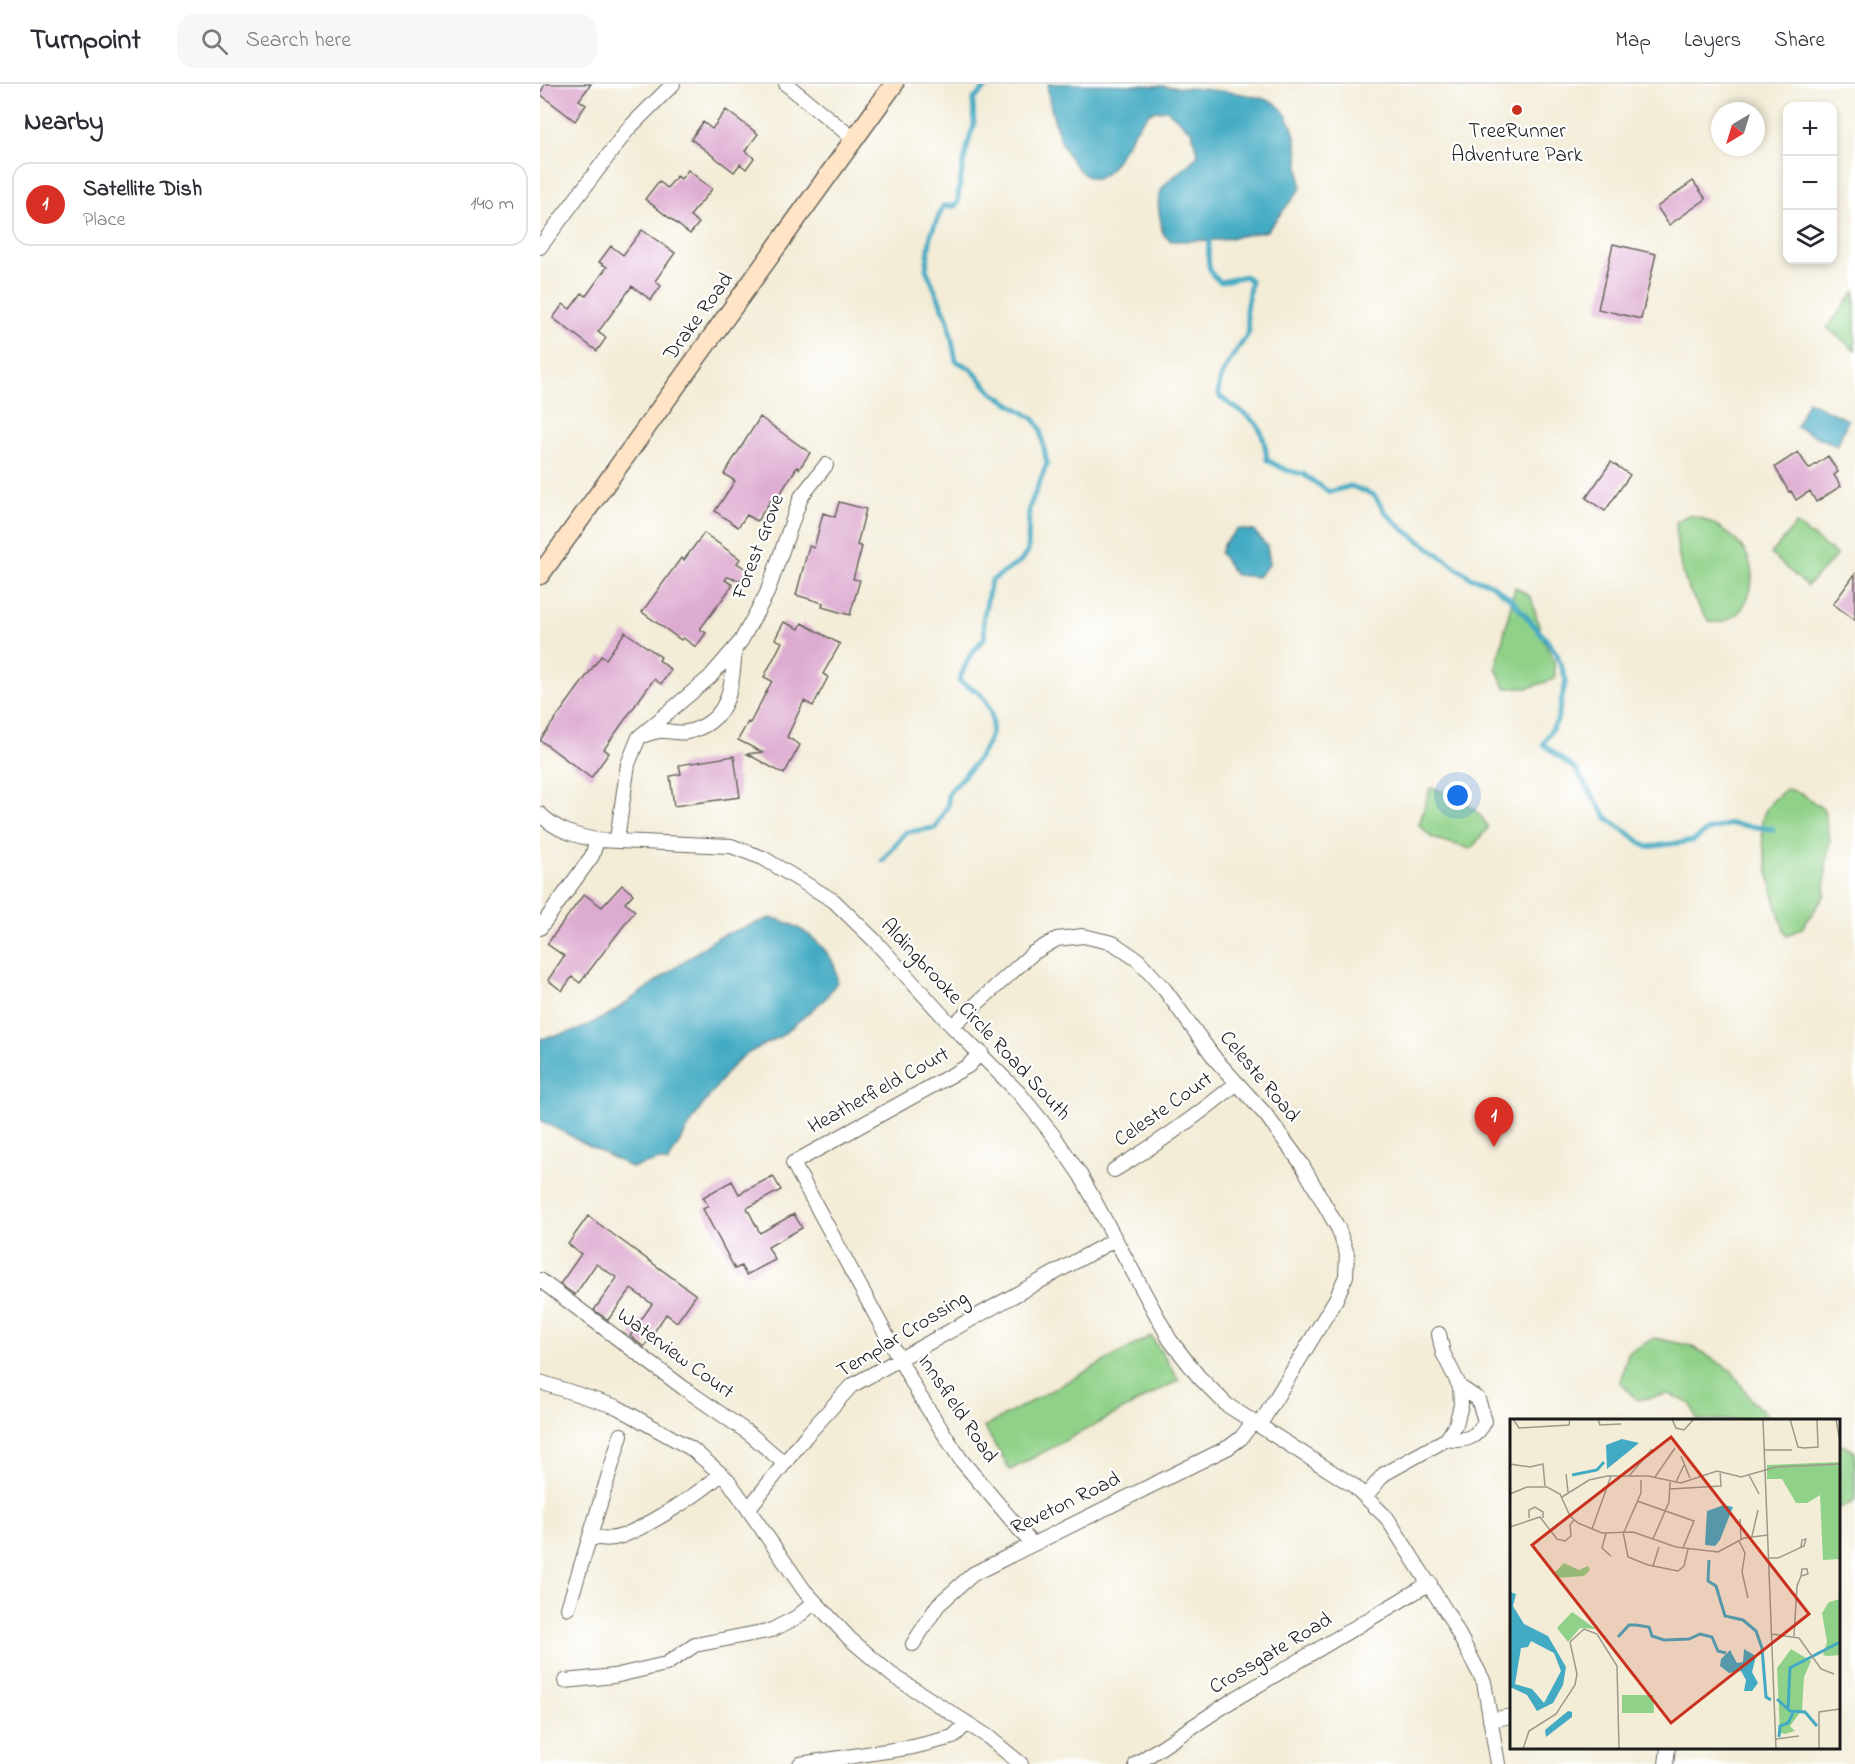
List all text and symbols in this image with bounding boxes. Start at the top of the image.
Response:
search box [177,14,597,68]
text: Turnpoint [30,21,141,62]
icon: search [198,25,231,58]
text: Search here [246,25,351,57]
text: Map [1615,26,1651,56]
text: Layers [1684,26,1741,56]
text: Share [1774,26,1825,56]
north arrow [1711,102,1765,156]
map controls [1783,102,1837,264]
button: + [1783,102,1837,156]
marker: TreeRunner Adventure Park [1510,103,1524,117]
text: Nearby [24,104,103,142]
place label: TreeRunner Adventure Park [1451,117,1583,171]
button: − [1783,156,1837,210]
text: Satellite Dish [83,174,202,206]
text: 1 [42,190,49,219]
text: 140 m [470,190,514,219]
text: Place [83,206,125,235]
button: layers [1783,210,1837,264]
street label: Drake Road [656,266,741,368]
street label: Forest Grove [725,490,793,605]
your location [1443,781,1472,810]
street label: Aldingbrooke Circle Road South [871,912,1077,1129]
street label: Celeste Road [1212,1024,1307,1130]
street label: Heatherfield Court [803,1040,955,1142]
street label: Celeste Court [1109,1065,1219,1155]
pin: 1 [1474,1098,1514,1147]
street label: Templar Crossing [831,1284,976,1388]
street label: Waterview Court [610,1301,740,1407]
street label: Innsfield Road [909,1349,1005,1470]
inset map [1510,1419,1840,1749]
street label: Reveton Road [1006,1464,1126,1543]
street label: Crossgate Road [1204,1605,1339,1704]

